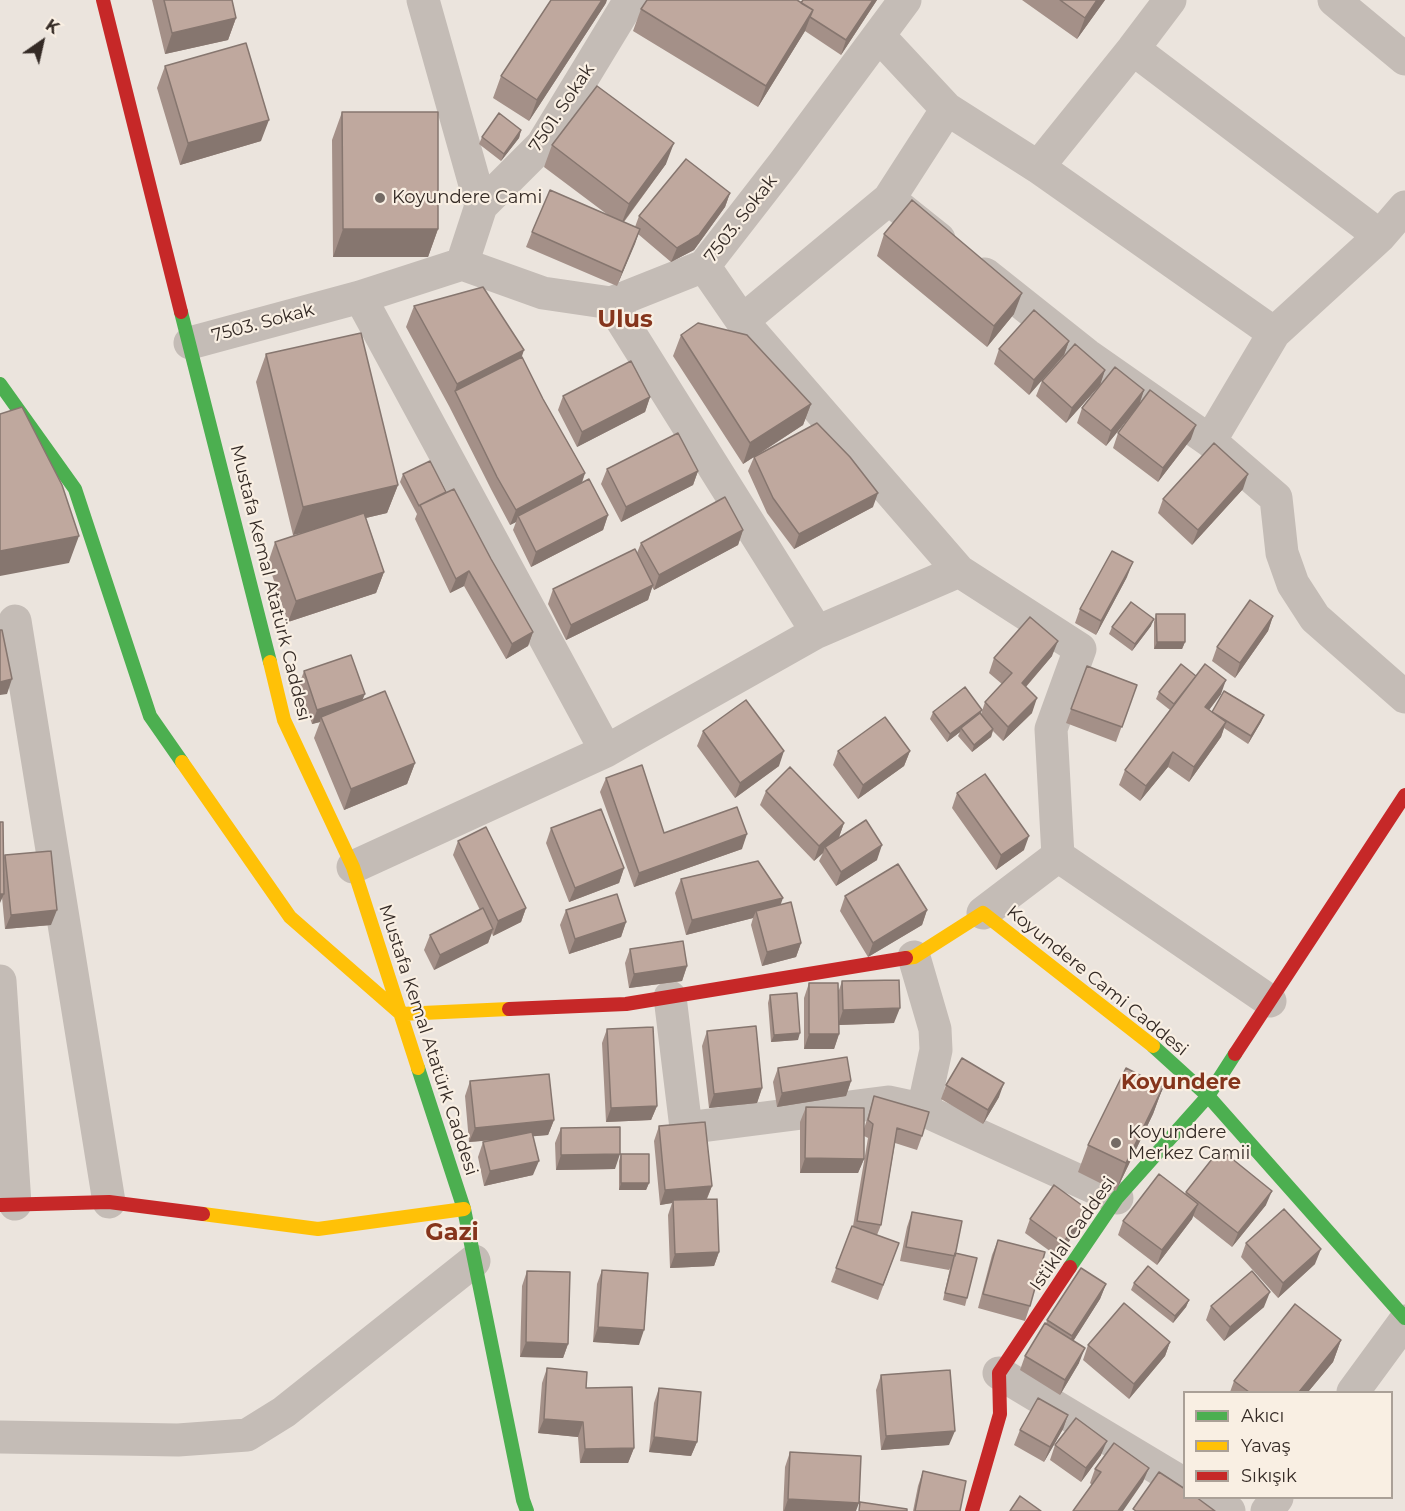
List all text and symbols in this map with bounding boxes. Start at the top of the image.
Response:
north arrow [12,12,72,72]
text: K [42,15,63,38]
street label: 7501. Sokak [525,60,599,156]
street label: 7503. Sokak [700,171,782,267]
place label: Koyundere Cami [392,187,542,209]
marker: Koyundere Cami [373,191,387,205]
street label: 7503. Sokak [209,299,317,347]
district label: Ulus [597,306,653,334]
street label: Mustafa Kemal Atatürk Caddesi [225,443,315,723]
street label: Koyundere Cami Caddesi [1002,901,1192,1061]
street label: Mustafa Kemal Atatürk Caddesi [374,902,482,1178]
district label: Koyundere [1121,1070,1241,1096]
place label: Koyundere Merkez Camii [1128,1122,1250,1164]
marker: Koyundere Merkez Camii [1109,1136,1123,1150]
street label: Istiklal Caddesi [1026,1173,1120,1295]
district label: Gazi [425,1219,479,1247]
legend [1183,1391,1393,1499]
text: Akıcı [1241,1405,1284,1427]
text: Yavaş [1241,1435,1291,1457]
text: Sıkışık [1241,1465,1297,1487]

